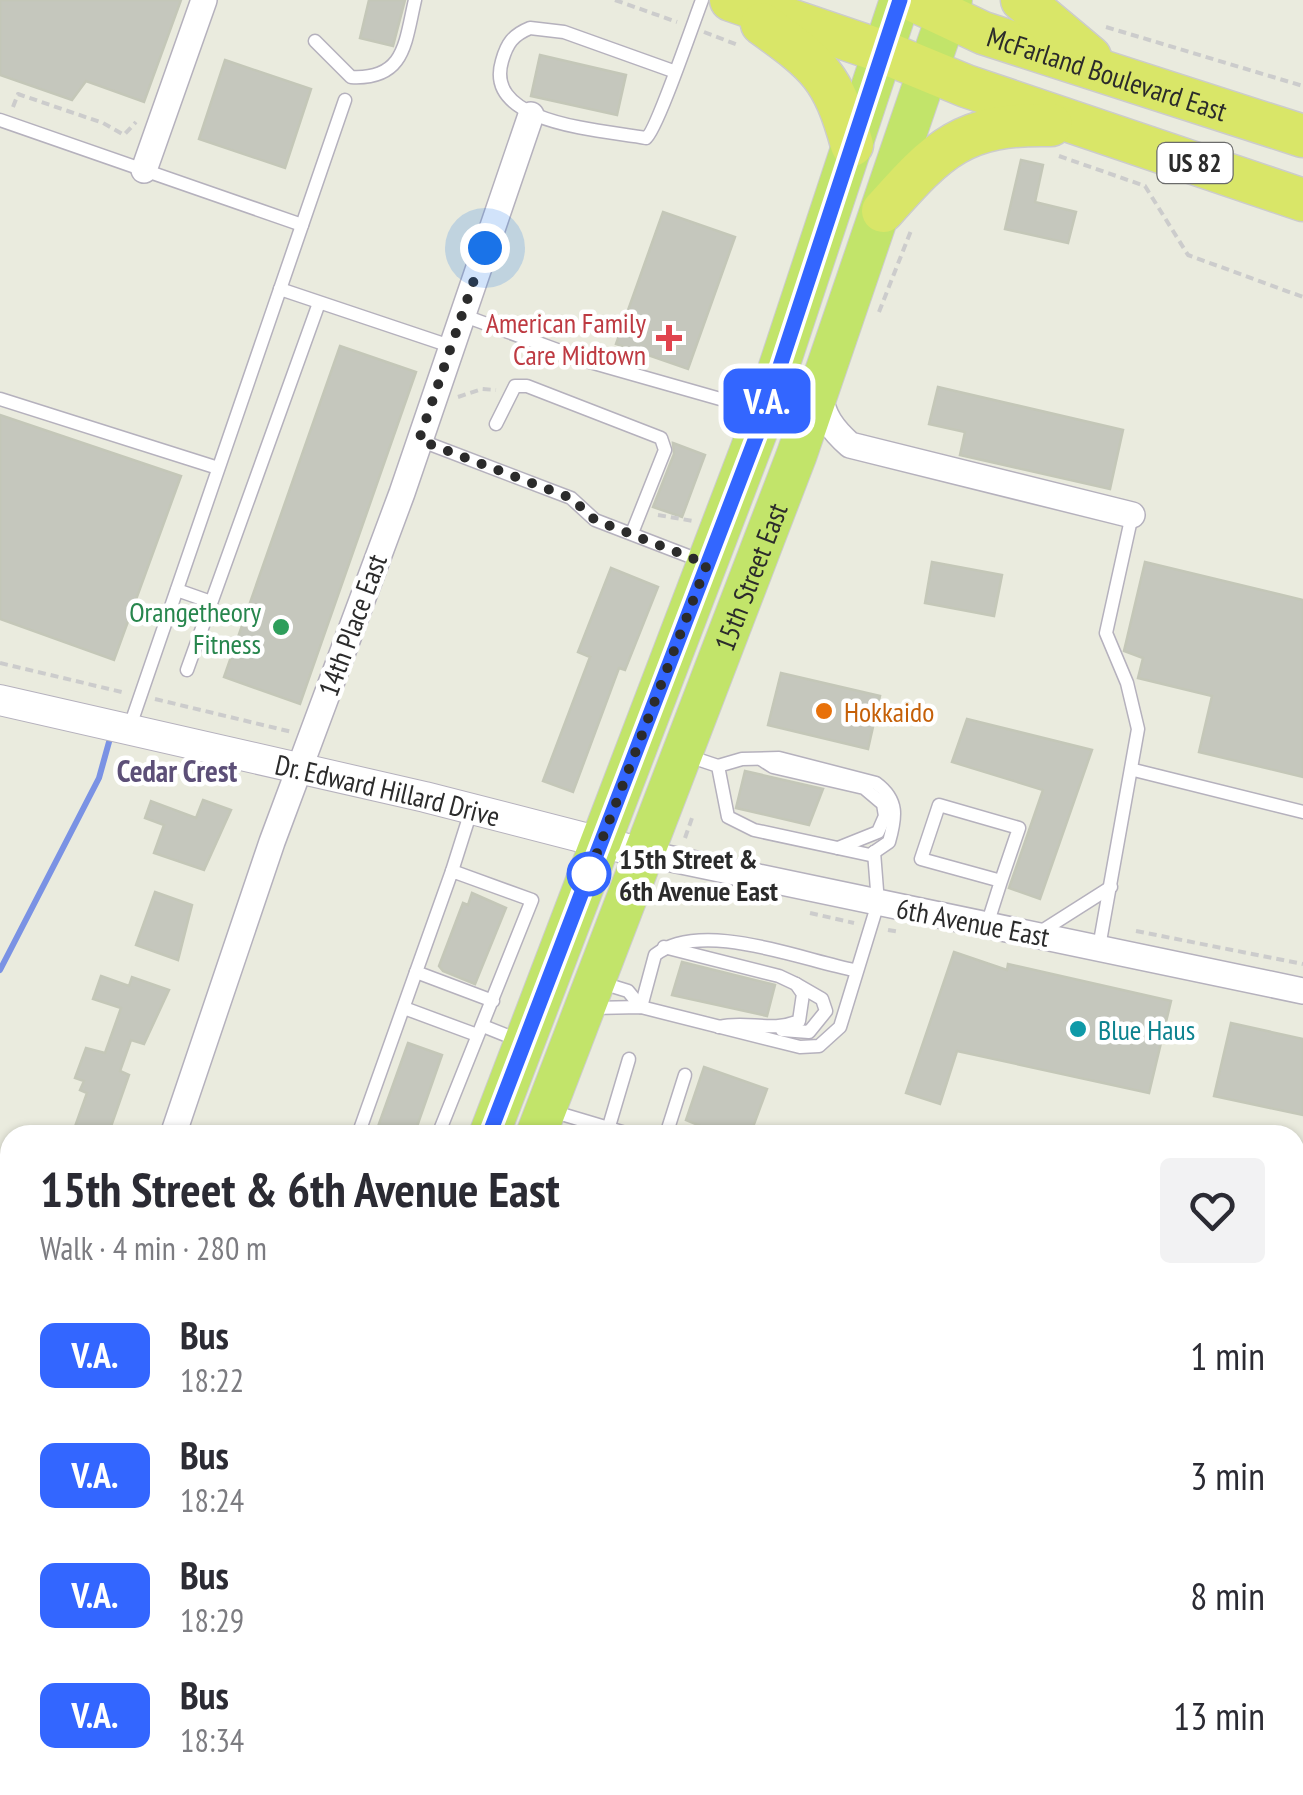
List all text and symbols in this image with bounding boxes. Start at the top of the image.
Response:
street label: McFarland Boulevard East [983,17,1232,129]
road number: US 82 [1158,143,1232,183]
your location [460,223,510,273]
place label: American Family Care Midtown [486,304,646,373]
marker: American Family Care Midtown [656,325,682,351]
line badge: V.A. [697,368,837,434]
text: V.A. [743,378,791,424]
street label: 15th Street East [705,497,795,656]
street label: 14th Place East [309,548,395,701]
place label: Orangetheory Fitness [129,593,261,662]
marker: Orangetheory Fitness [270,616,292,638]
place label: Hokkaido [844,693,934,730]
marker: Hokkaido [813,700,835,722]
street label: Dr. Edward Hillard Drive [272,745,504,834]
district label: Cedar Crest [117,751,237,790]
place label: 15th Street & 6th Avenue East [619,840,778,909]
marker: 15th Street & 6th Avenue East [568,853,610,895]
street label: 6th Avenue East [893,889,1053,955]
place label: Blue Haus [1098,1011,1195,1048]
marker: Blue Haus [1067,1018,1089,1040]
text: 15th Street & 6th Avenue East [40,1158,560,1220]
button: heart [1160,1158,1265,1263]
text: Walk · 4 min · 280 m [40,1227,267,1269]
text: Bus [180,1310,229,1359]
text: 1 min [1190,1331,1265,1380]
text: V.A. [71,1332,119,1378]
text: 18:22 [180,1359,244,1401]
text: Bus [180,1430,229,1479]
text: 3 min [1190,1451,1265,1500]
text: V.A. [71,1452,119,1498]
text: 18:24 [180,1479,244,1521]
text: Bus [180,1550,229,1599]
text: 8 min [1190,1571,1265,1620]
text: V.A. [71,1572,119,1618]
text: 18:29 [180,1599,244,1641]
text: Bus [180,1670,229,1719]
text: 13 min [1173,1691,1265,1740]
text: V.A. [71,1692,119,1738]
text: 18:34 [180,1719,244,1761]

